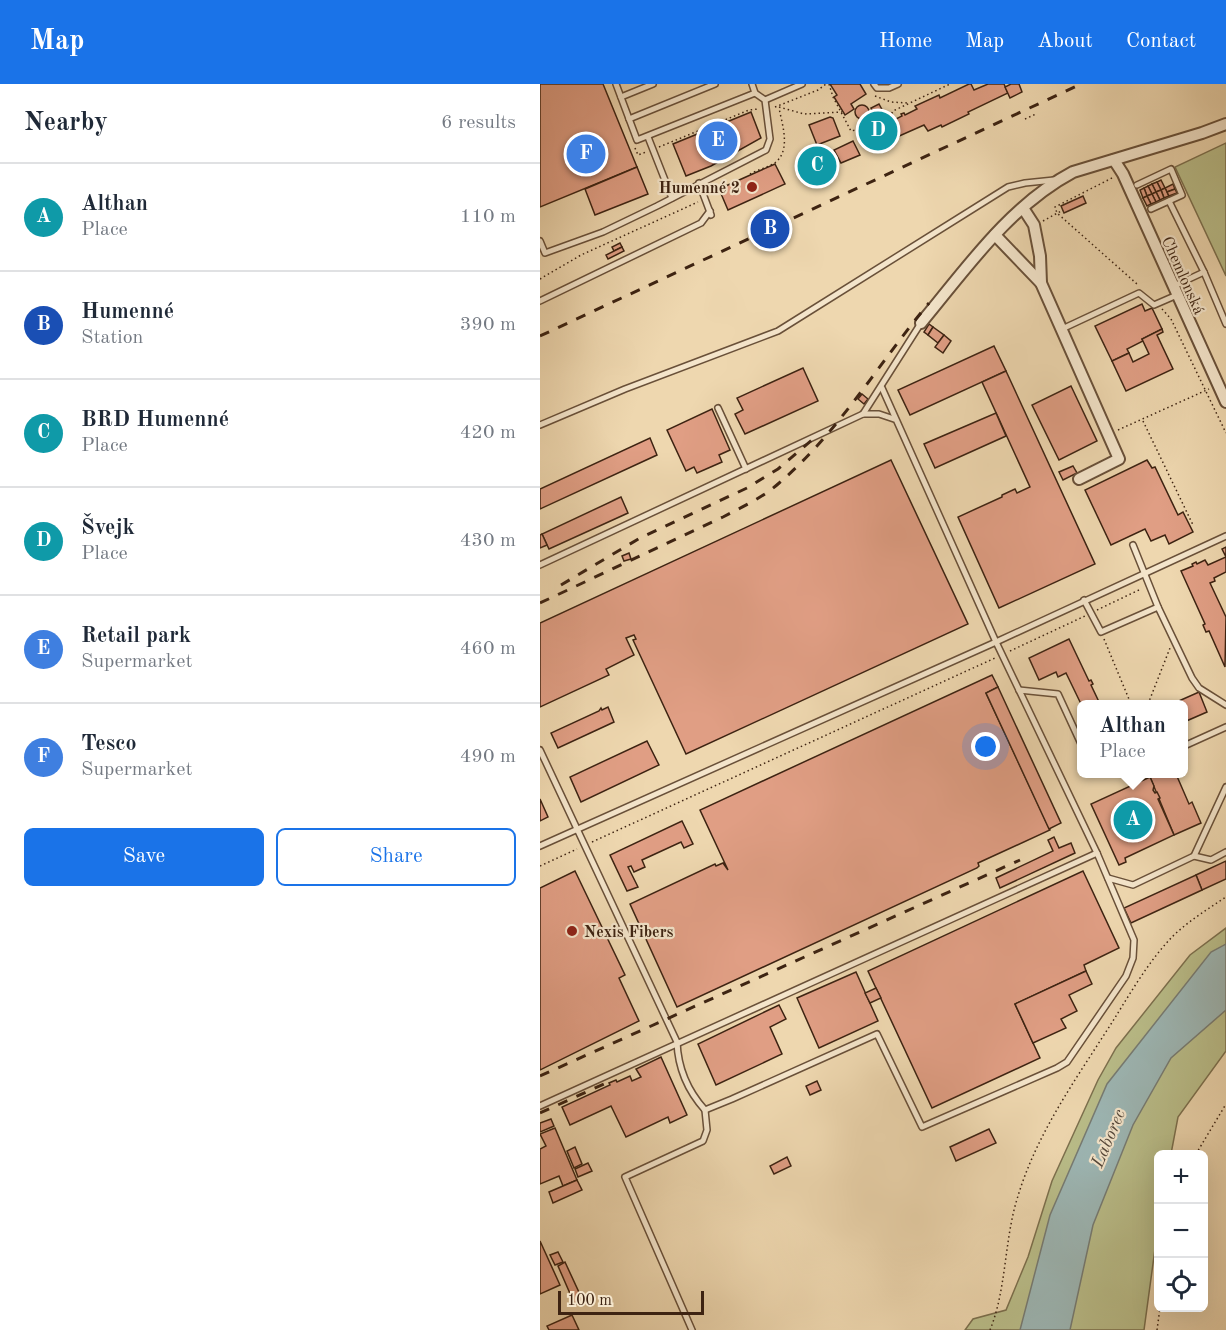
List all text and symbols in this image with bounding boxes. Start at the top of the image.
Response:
text: Map [30,28,84,56]
text: Home [879,31,932,52]
text: Map [965,31,1004,52]
text: About [1037,31,1093,52]
text: Contact [1126,31,1196,52]
pin: D [858,108,898,154]
text: Nearby [24,110,108,136]
text: 6 results [441,113,516,133]
pin: E [698,118,738,164]
pin: F [566,132,606,176]
pin: C [798,144,836,188]
marker: Humenné 2 [745,180,759,194]
place label: Humenné 2 [659,181,740,197]
text: Althan [81,193,148,215]
pin: B [750,206,790,252]
text: A [36,207,51,227]
text: 110 m [460,207,516,227]
text: Place [81,220,128,240]
street label: Chemlonská [1158,234,1207,317]
text: Humenné [81,301,174,323]
text: B [36,315,51,335]
text: 390 m [460,315,516,335]
text: Station [81,328,143,348]
text: BRD Humenné [81,409,229,431]
text: C [37,423,50,443]
text: 420 m [460,423,516,443]
text: Place [81,436,128,456]
text: Švejk [81,517,135,539]
text: D [36,531,51,551]
text: 430 m [460,531,516,551]
text: Place [81,544,128,564]
text: Retail park [81,625,191,647]
text: E [37,639,50,659]
text: 460 m [460,639,516,659]
text: Supermarket [81,652,192,672]
popup [1077,700,1188,778]
text: Althan [1099,715,1166,737]
your location [971,732,1000,761]
text: Tesco [81,733,137,755]
text: Place [1099,742,1146,762]
text: F [37,747,50,767]
text: 490 m [460,747,516,767]
text: Supermarket [81,760,192,780]
pin: A [1114,798,1152,842]
button: Save [24,828,264,886]
button: Share [276,828,516,886]
marker: Nexis Fibers [565,924,579,938]
place label: Nexis Fibers [584,925,674,941]
water label: Laborec [1088,1107,1129,1171]
map controls [1154,1150,1208,1312]
button: + [1154,1150,1208,1204]
button: − [1154,1204,1208,1258]
button: locate [1154,1258,1208,1312]
scale bar [558,1288,704,1316]
text: 100 m [567,1293,612,1309]

